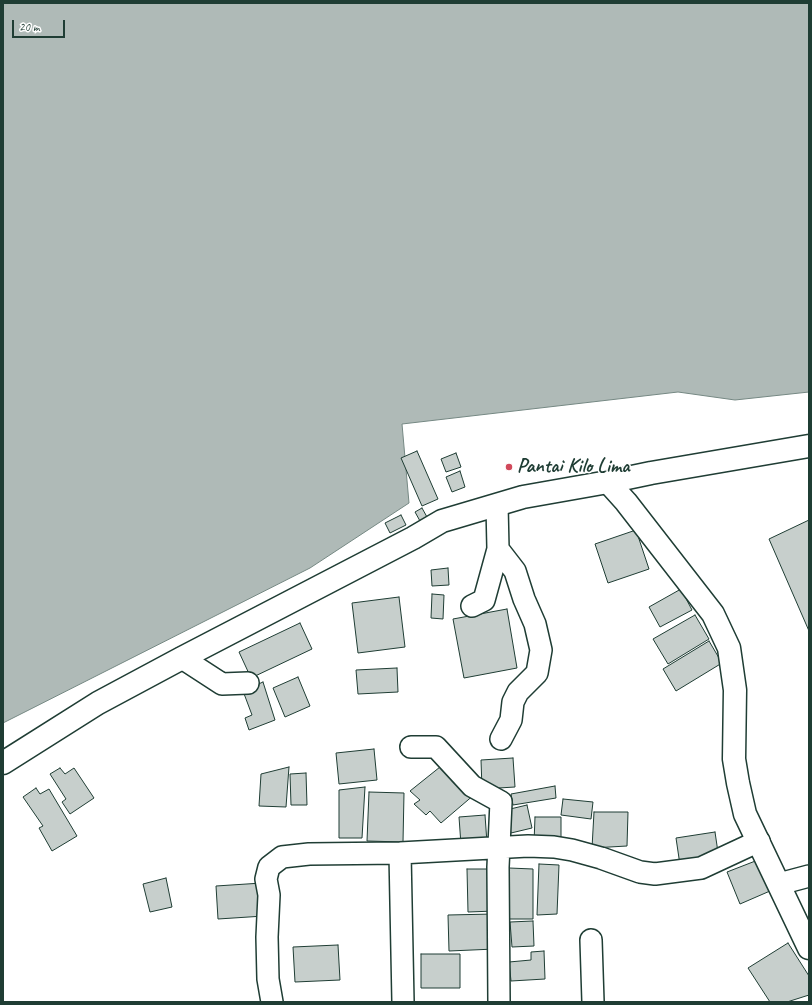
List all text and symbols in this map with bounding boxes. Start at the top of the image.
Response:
scale bar [14,12,67,38]
text: 20 m [19,19,39,35]
place label: Pantai Kilo Lima [517,455,629,479]
marker: Pantai Kilo Lima [504,462,514,472]

